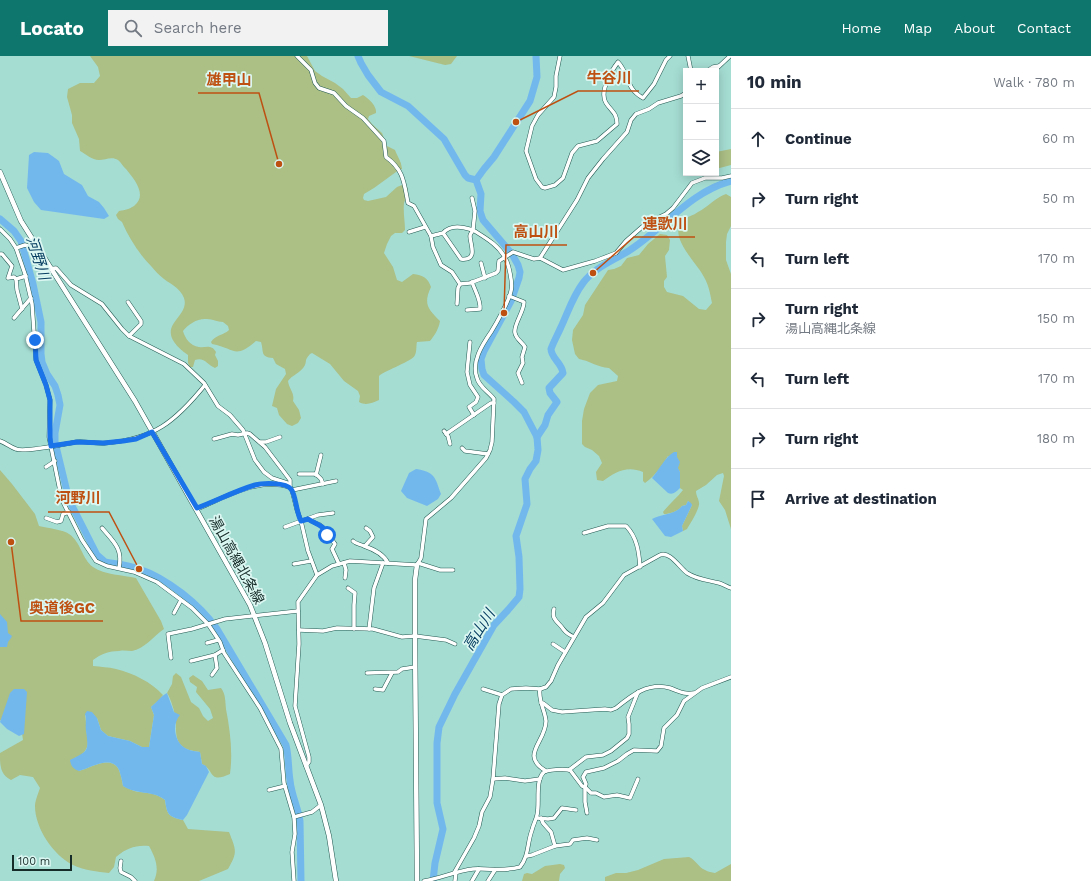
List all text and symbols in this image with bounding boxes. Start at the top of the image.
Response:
search box [108,10,388,46]
text: Locato [20,17,84,40]
icon: search [122,17,144,39]
text: Search here [154,19,242,37]
text: Home [841,20,881,36]
text: Map [903,20,932,36]
text: About [954,20,995,36]
text: Contact [1017,20,1071,36]
callout: 牛谷川 [578,64,639,91]
callout: 雄甲山 [198,66,259,93]
map controls [683,68,719,176]
button: + [683,68,719,104]
text: 牛谷川 [586,69,632,87]
text: 雄甲山 [206,71,252,89]
text: 10 min [747,72,802,92]
text: Walk · 780 m [993,75,1075,90]
button: − [683,104,719,140]
icon: ahead [747,128,769,150]
text: Continue [785,130,852,148]
text: 60 m [1042,131,1075,146]
button: layers [683,140,719,176]
icon: right [747,188,769,210]
text: Turn right [785,190,858,208]
text: 50 m [1043,191,1075,206]
callout: 連歌川 [634,210,695,237]
text: 連歌川 [642,215,688,233]
callout: 高山川 [506,218,567,245]
text: 高山川 [513,223,559,241]
water label: 河野川 [22,234,54,284]
icon: left [747,248,769,270]
text: Turn left [785,250,849,268]
text: 170 m [1038,251,1075,266]
text: Turn right [785,300,858,318]
icon: right [747,308,769,330]
text: 150 m [1037,311,1075,326]
text: 湯山高縄北条線 [785,321,876,336]
route end [26,331,44,349]
icon: left [747,368,769,390]
text: Turn left [785,370,849,388]
text: 170 m [1038,371,1075,386]
icon: right [747,428,769,450]
text: Turn right [785,430,858,448]
text: 180 m [1037,431,1075,446]
callout: 河野川 [48,485,109,512]
icon: arrive [747,488,769,510]
text: 河野川 [55,489,101,507]
text: Arrive at destination [785,490,937,508]
street label: 湯山高縄北条線 [206,513,268,607]
route start [318,526,336,544]
callout: 奥道後GC [21,594,103,621]
text: 奥道後GC [29,599,95,617]
water label: 高山川 [459,604,500,654]
scale bar [12,853,72,872]
text: 100 m [18,855,50,868]

